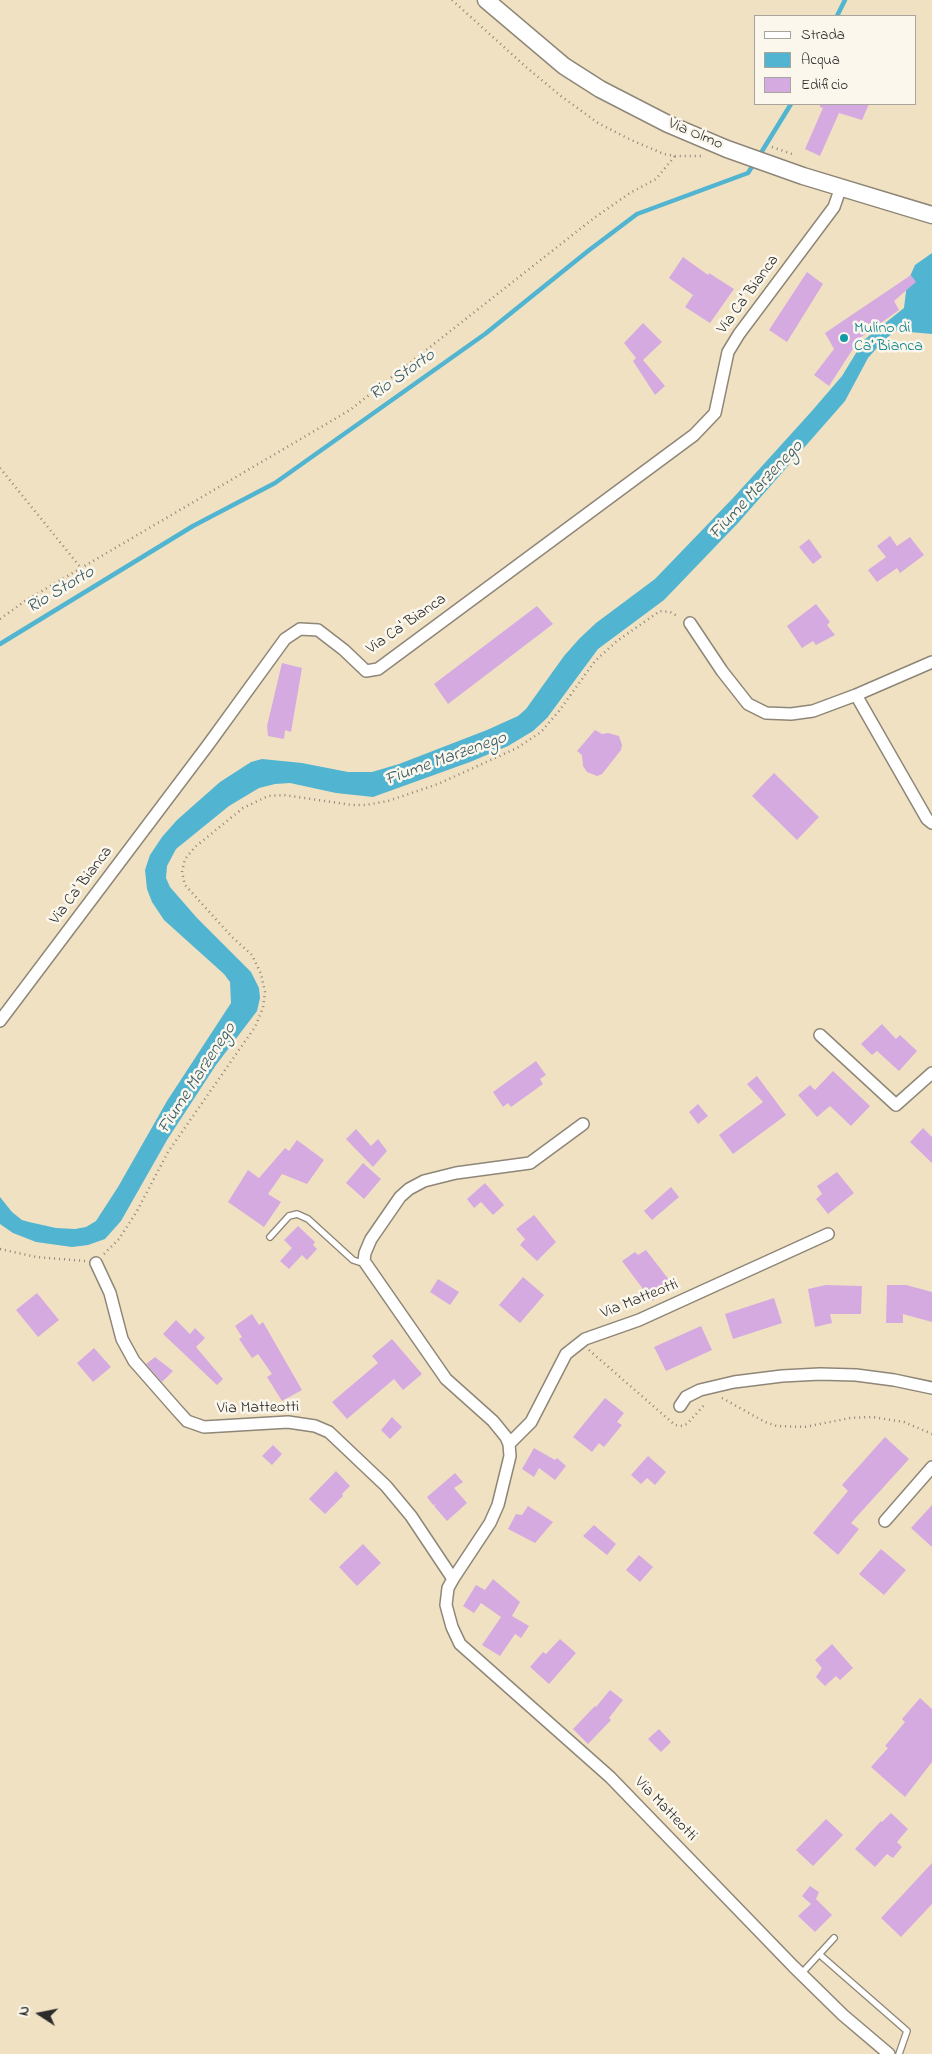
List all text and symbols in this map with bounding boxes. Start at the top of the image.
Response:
legend [754,15,917,105]
text: Strada [801,24,845,46]
text: Acqua [801,49,840,71]
text: Edificio [801,74,848,96]
street label: Via Olmo [665,115,725,155]
street label: Via Ca' Bianca [714,252,784,338]
place label: Mulino di Ca’ Bianca [854,319,923,357]
marker: Mulino di Ca’ Bianca [838,332,850,344]
water label: Rio Storto [366,346,440,406]
water label: Fiume Marzenego [705,437,809,545]
water label: Rio Storto [23,562,99,620]
street label: Via Ca' Bianca [363,591,451,659]
water label: Fiume Marzenego [382,728,510,792]
street label: Via Ca' Bianca [46,843,118,929]
water label: Fiume Marzenego [154,1019,242,1139]
street label: Via Matteotti [598,1276,682,1324]
street label: Via Matteotti [217,1399,299,1419]
street label: Via Matteotti [630,1774,700,1846]
north arrow [15,1989,65,2039]
text: N [14,2004,36,2018]

